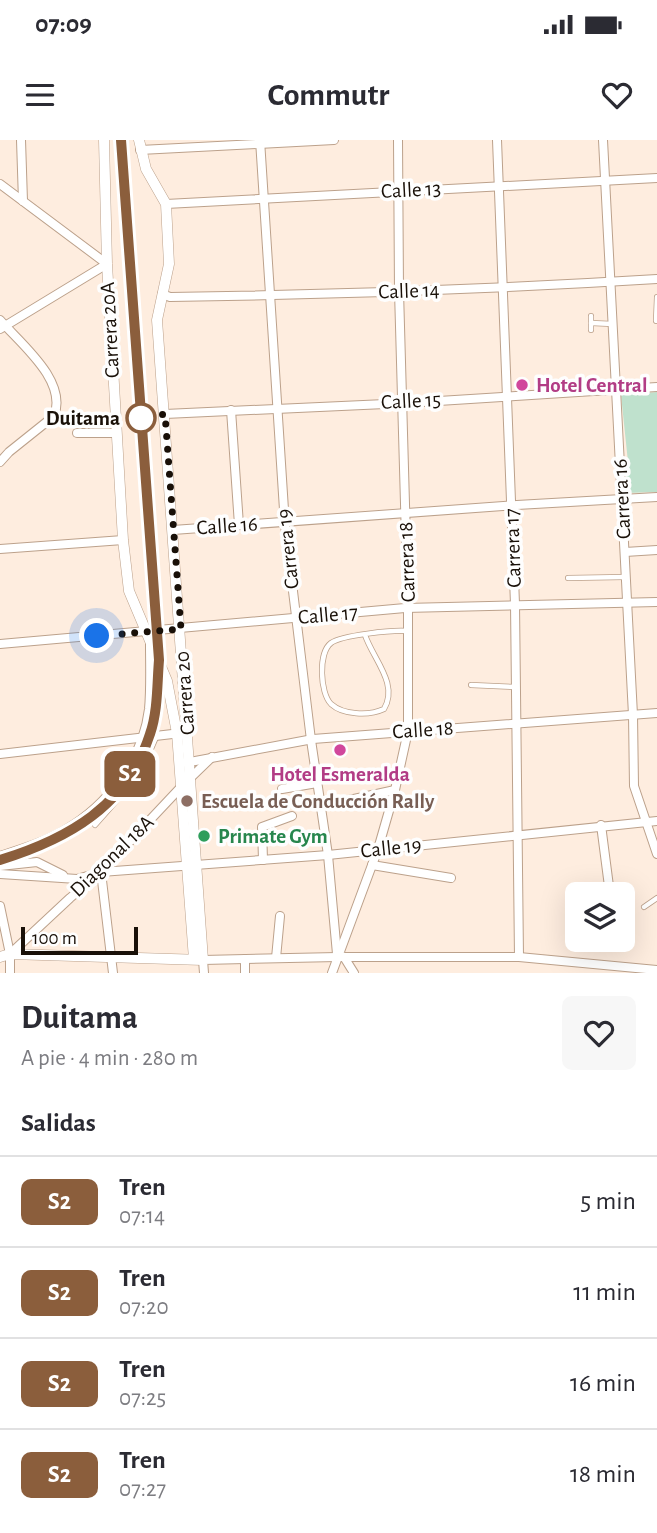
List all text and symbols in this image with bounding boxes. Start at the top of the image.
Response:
text: 07:09 [35,11,92,37]
icon: menu [21,76,59,114]
icon: heart [598,76,636,114]
text: Commutr [268,79,389,111]
street label: Calle 13 [380,178,442,202]
street label: Calle 14 [378,279,440,303]
street label: Carrera 20A [97,281,123,379]
place label: Hotel Central [536,375,647,396]
marker: Hotel Central [514,377,530,393]
street label: Calle 15 [380,389,442,413]
marker: Duitama [126,403,156,433]
place label: Duitama [46,408,120,429]
street label: Carrera 16 [609,458,635,540]
street label: Carrera 19 [273,508,303,590]
street label: Carrera 17 [501,508,525,588]
street label: Calle 16 [196,513,258,539]
street label: Carrera 18 [395,521,419,603]
street label: Calle 17 [297,602,359,628]
your location [79,618,114,653]
street label: Carrera 20 [172,650,198,736]
street label: Calle 18 [392,717,454,743]
marker: Hotel Esmeralda [332,742,348,758]
line badge: S2 [99,751,162,797]
text: S2 [118,762,142,786]
place label: Hotel Esmeralda [270,764,410,785]
place label: Escuela de Conducción Rally [201,791,435,812]
marker: Escuela de Conducción Rally [179,793,195,809]
street label: Diagonal 18A [66,811,158,901]
place label: Primate Gym [218,826,328,847]
marker: Primate Gym [196,828,212,844]
street label: Calle 19 [359,834,423,862]
map controls [565,882,635,952]
button: layers [565,882,635,952]
scale bar [21,924,138,956]
text: 100 m [32,929,77,948]
button: heart [562,996,636,1070]
text: Duitama [21,1002,138,1035]
text: A pie · 4 min · 280 m [21,1047,198,1070]
text: Salidas [21,1110,96,1136]
text: Tren [119,1174,166,1200]
text: 5 min [580,1188,636,1214]
text: S2 [48,1190,71,1214]
text: 07:14 [119,1205,165,1228]
text: Tren [119,1265,166,1291]
text: 11 min [573,1279,636,1305]
text: S2 [48,1281,71,1305]
text: 07:20 [119,1296,169,1319]
text: Tren [119,1356,166,1382]
text: 16 min [570,1370,636,1396]
text: S2 [48,1372,71,1396]
text: 07:25 [119,1387,166,1410]
text: Tren [119,1447,166,1473]
text: 18 min [570,1461,636,1487]
text: S2 [48,1463,71,1487]
text: 07:27 [119,1478,166,1501]

